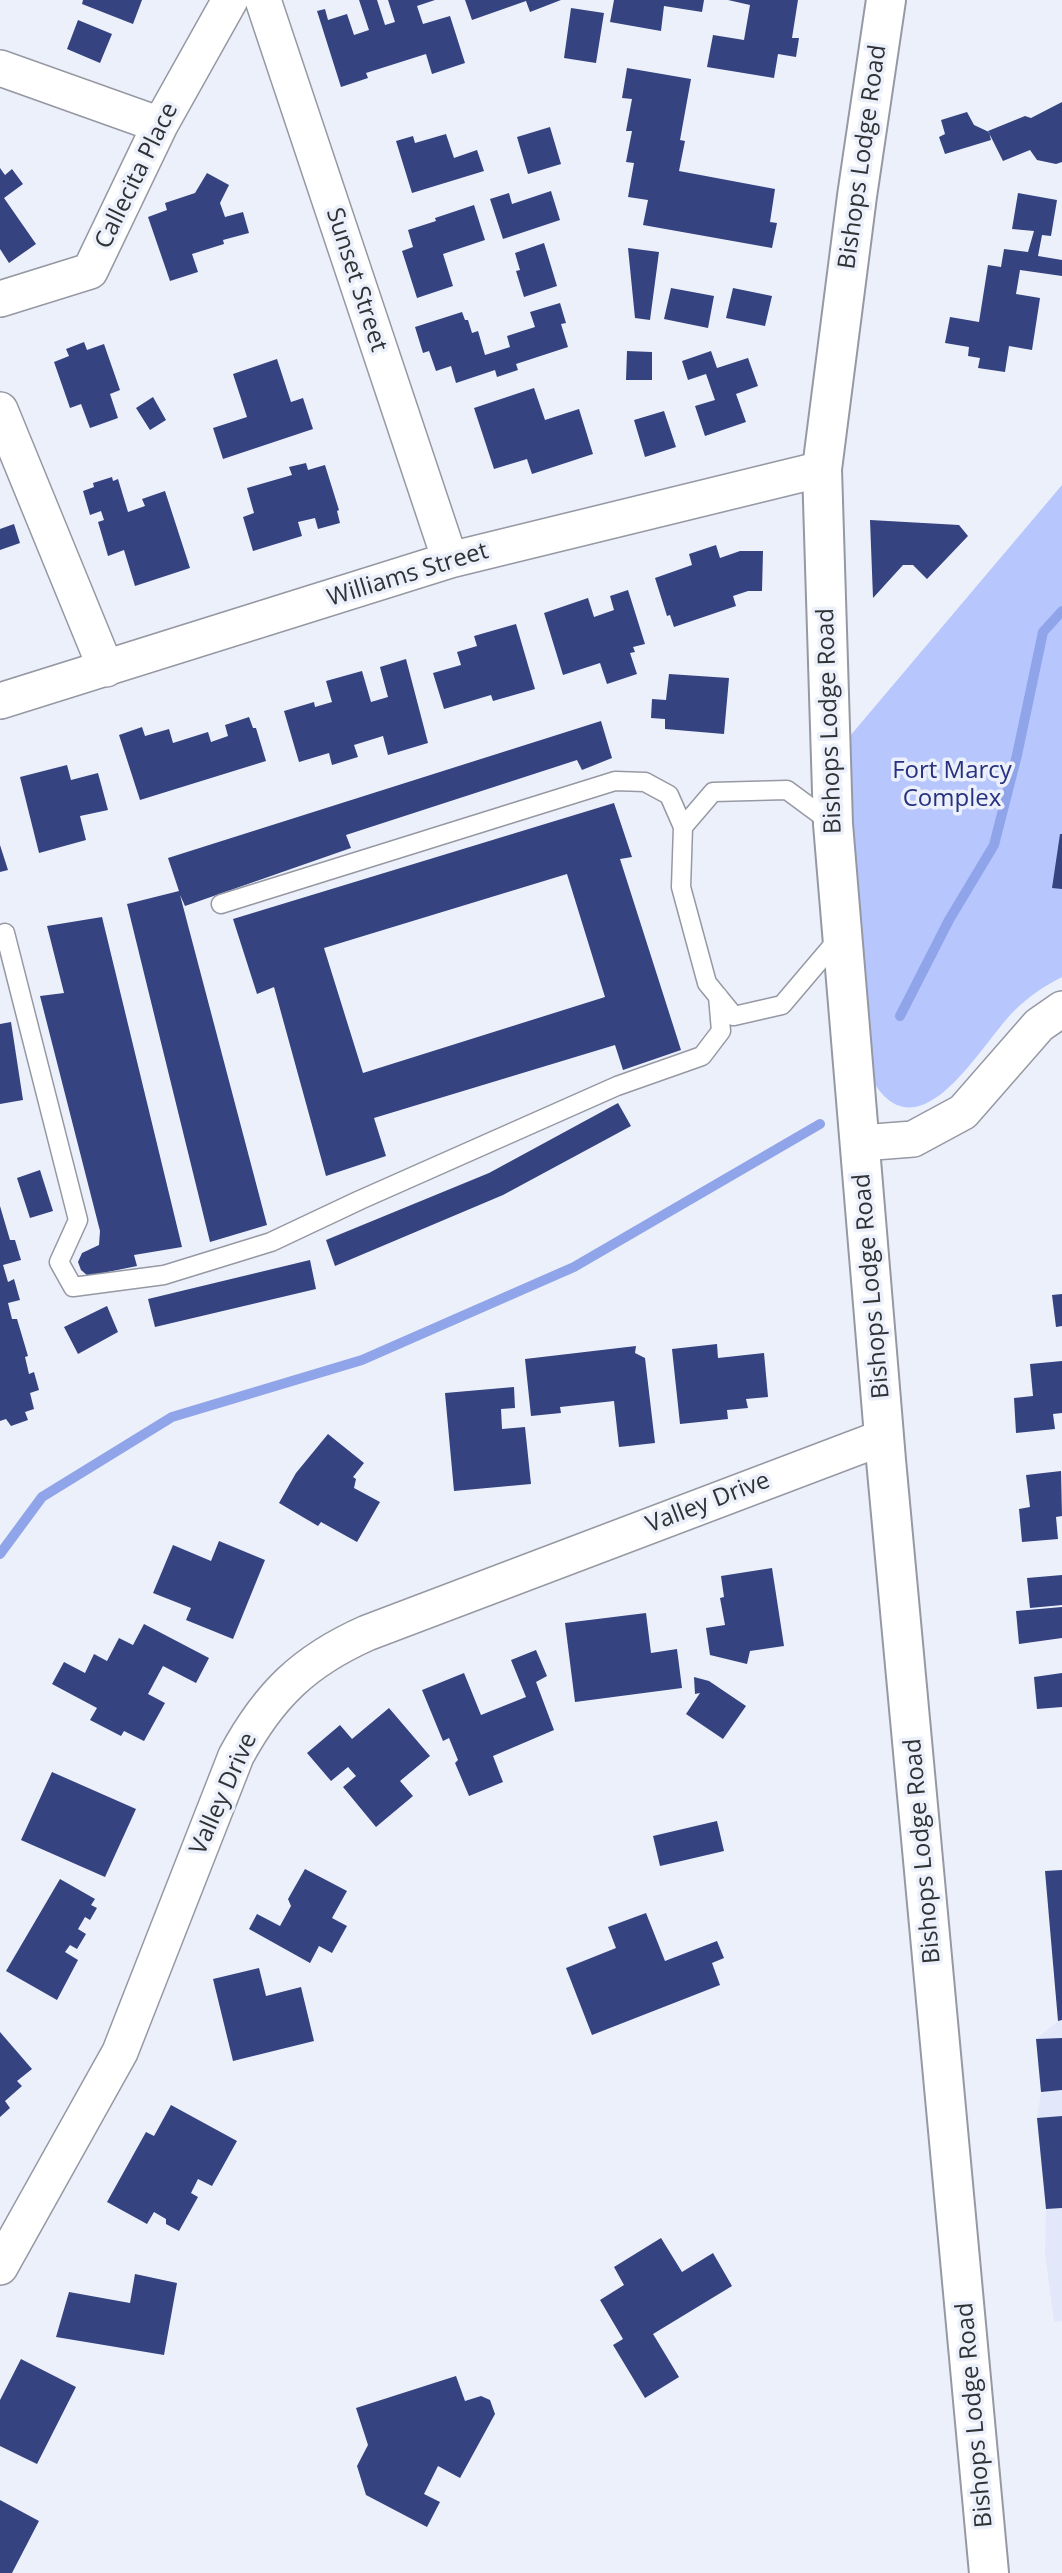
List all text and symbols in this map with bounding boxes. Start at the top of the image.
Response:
street label: Bishops Lodge Road [833,43,893,271]
street label: Callecita Place [89,98,185,254]
street label: Sunset Street [319,205,393,355]
street label: Williams Street [324,537,492,613]
street label: Bishops Lodge Road [812,607,848,835]
park label: Fort Marcy Complex [892,757,1012,813]
street label: Bishops Lodge Road [848,1172,896,1400]
street label: Valley Drive [642,1466,774,1540]
street label: Valley Drive [184,1729,264,1859]
street label: Bishops Lodge Road [899,1737,947,1965]
street label: Bishops Lodge Road [951,2301,999,2529]

